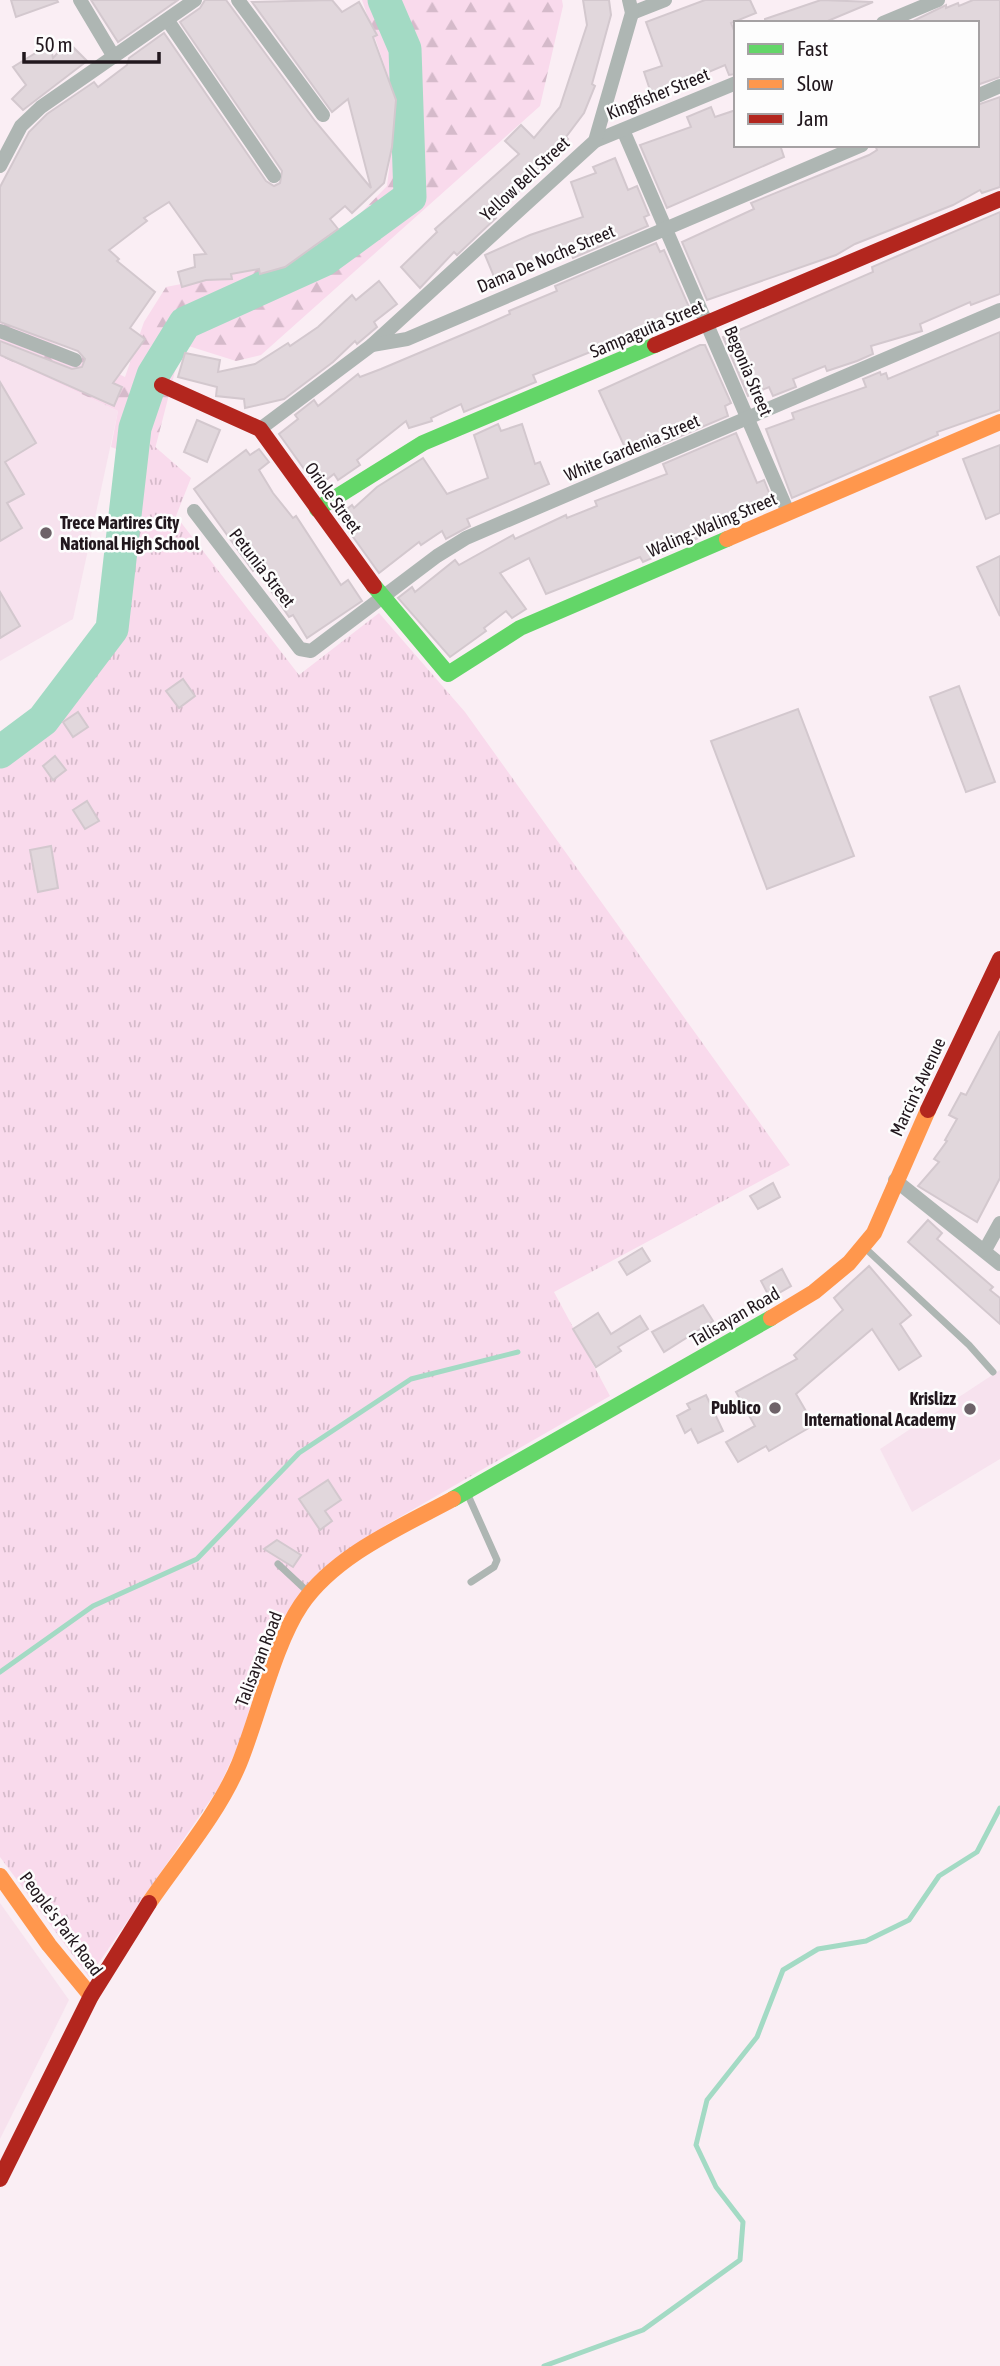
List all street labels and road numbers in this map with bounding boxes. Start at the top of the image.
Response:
street label: Kingfisher Street [603,63,712,124]
street label: Yellow Bell Street [476,132,574,225]
street label: Dama De Noche Street [474,220,618,297]
street label: Sampaguita Street [587,295,707,362]
street label: Begonia Street [720,323,777,419]
street label: White Gardenia Street [561,410,703,485]
street label: Oriole Street [300,458,366,538]
street label: Waling-Waling Street [644,488,780,561]
street label: Petunia Street [225,524,300,611]
street label: Marcin's Avenue [886,1034,950,1139]
street label: Talisayan Road [686,1283,783,1351]
street label: Talisayan Road [231,1608,286,1709]
street label: People's Park Road [16,1868,107,1980]

